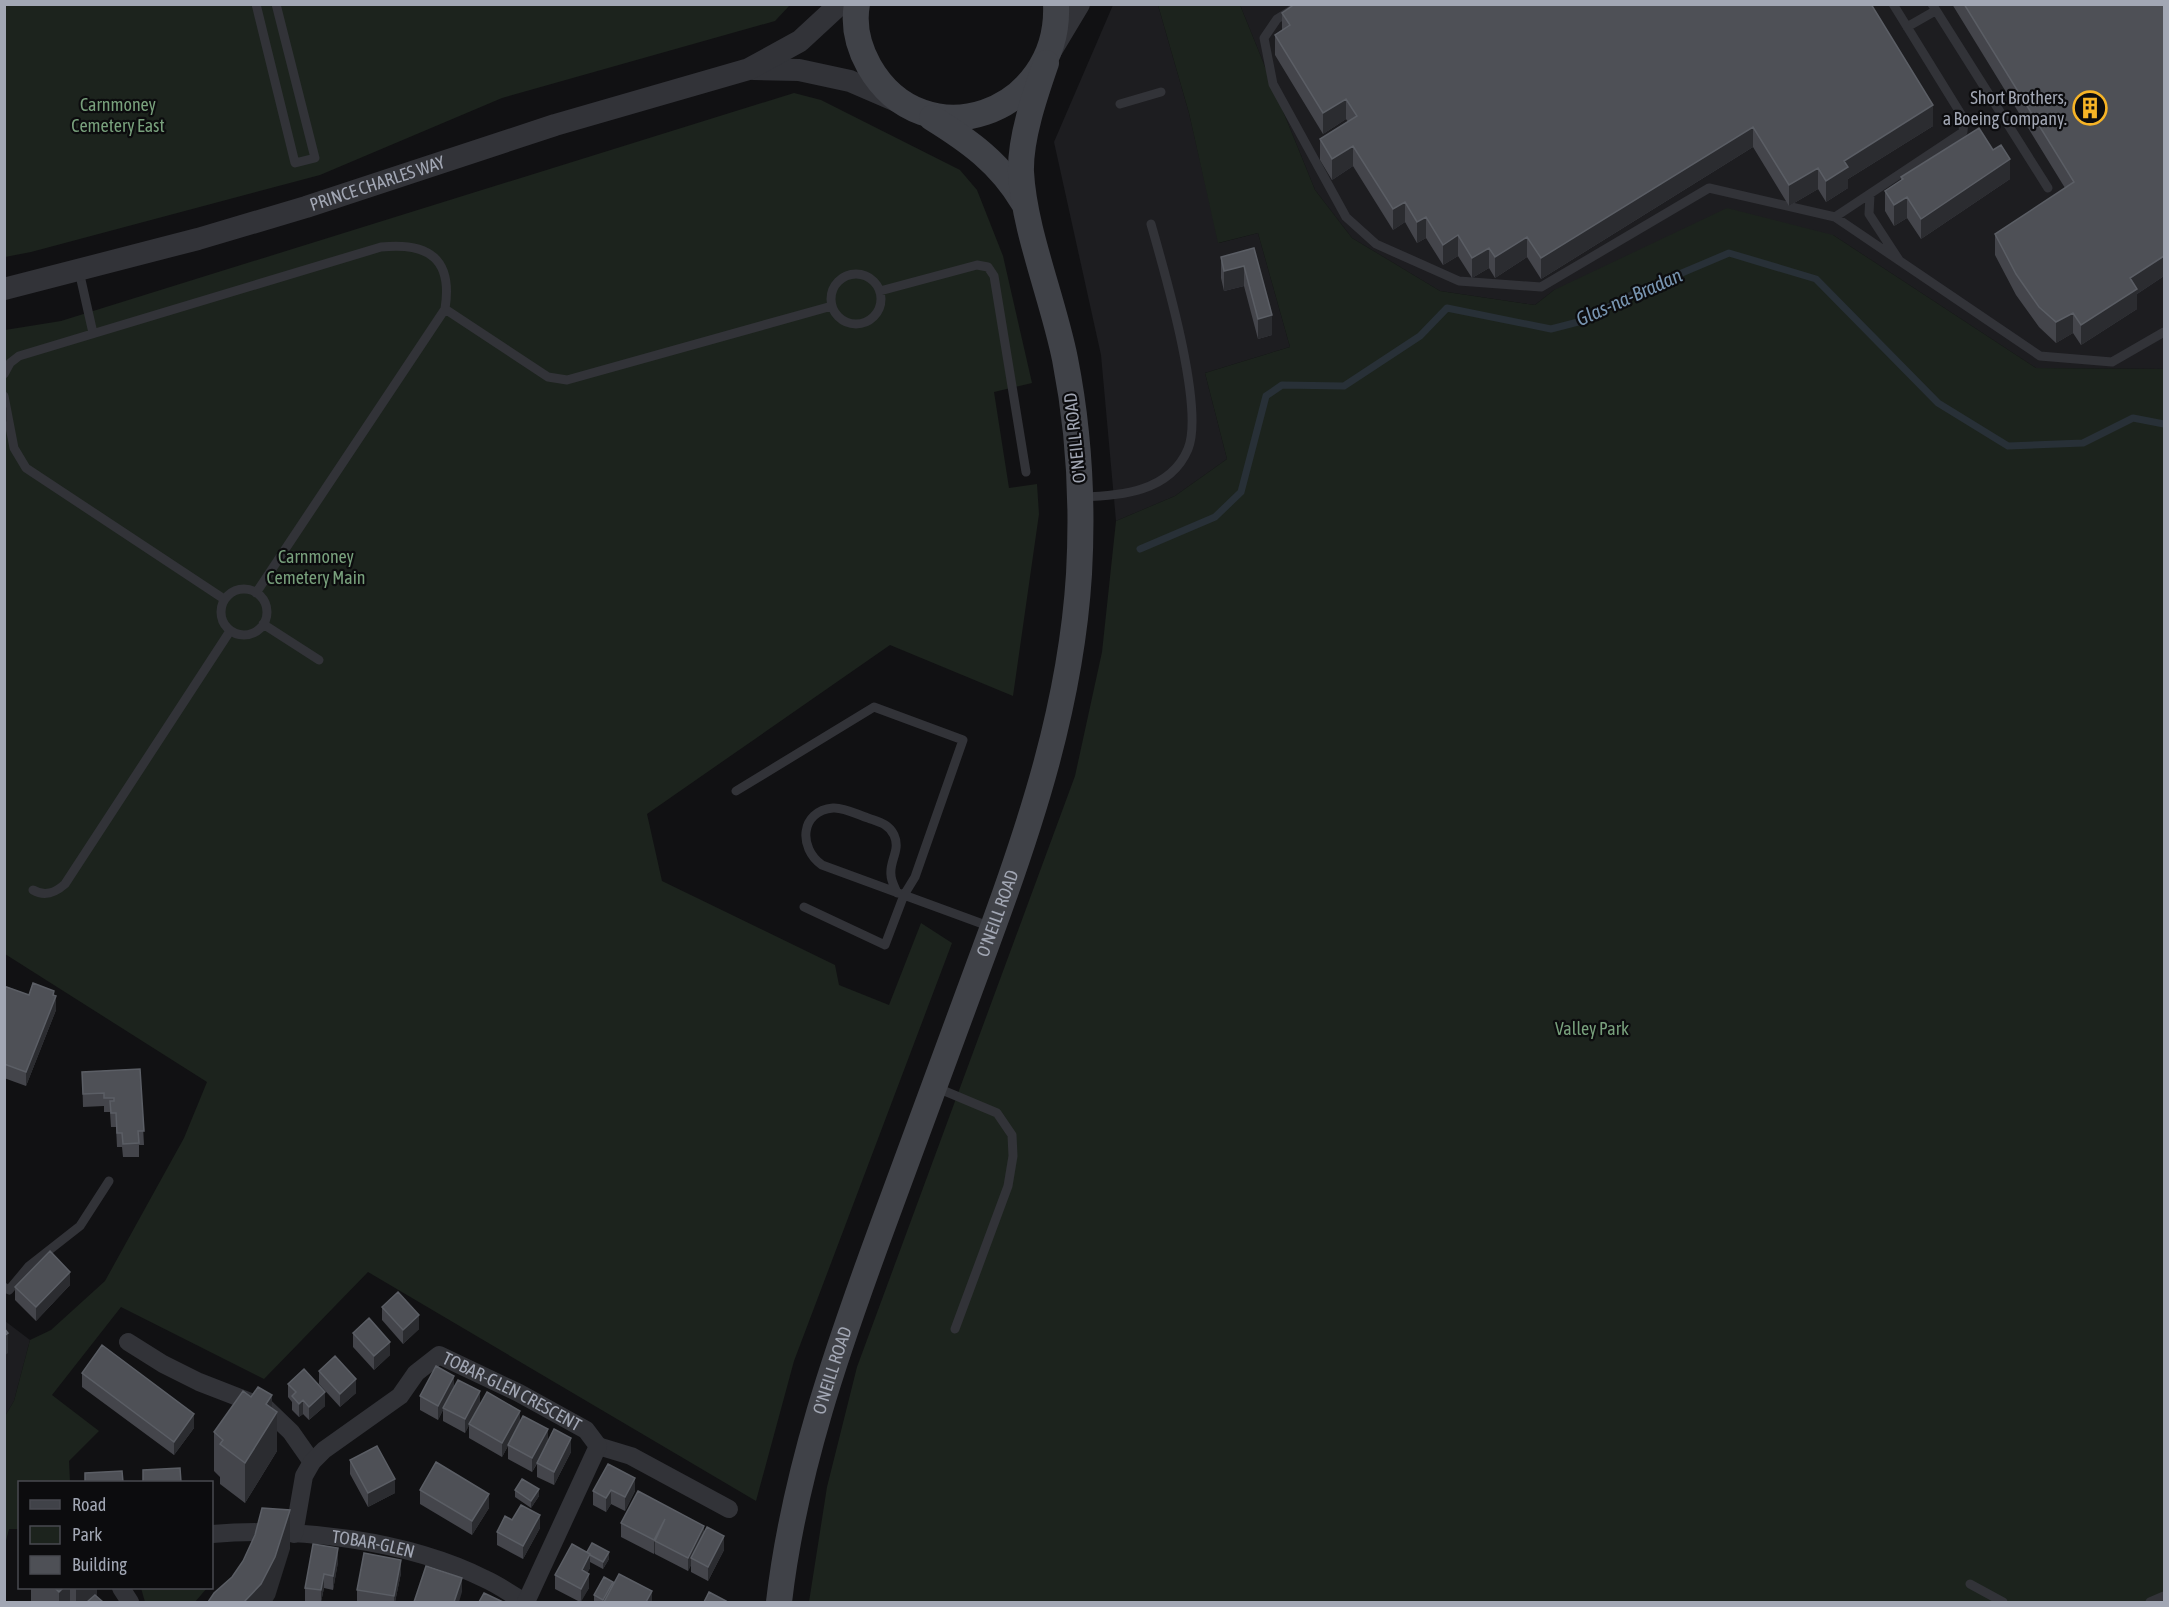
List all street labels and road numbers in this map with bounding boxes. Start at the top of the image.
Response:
street label: PRINCE CHARLES WAY [307,151,447,215]
street label: O'NEILL ROAD [1059,392,1090,484]
street label: O'NEILL ROAD [972,867,1023,960]
street label: O'NEILL ROAD [808,1324,856,1417]
street label: TOBAR-GLEN CRESCENT [439,1347,585,1435]
street label: TOBAR-GLEN [331,1526,417,1562]

